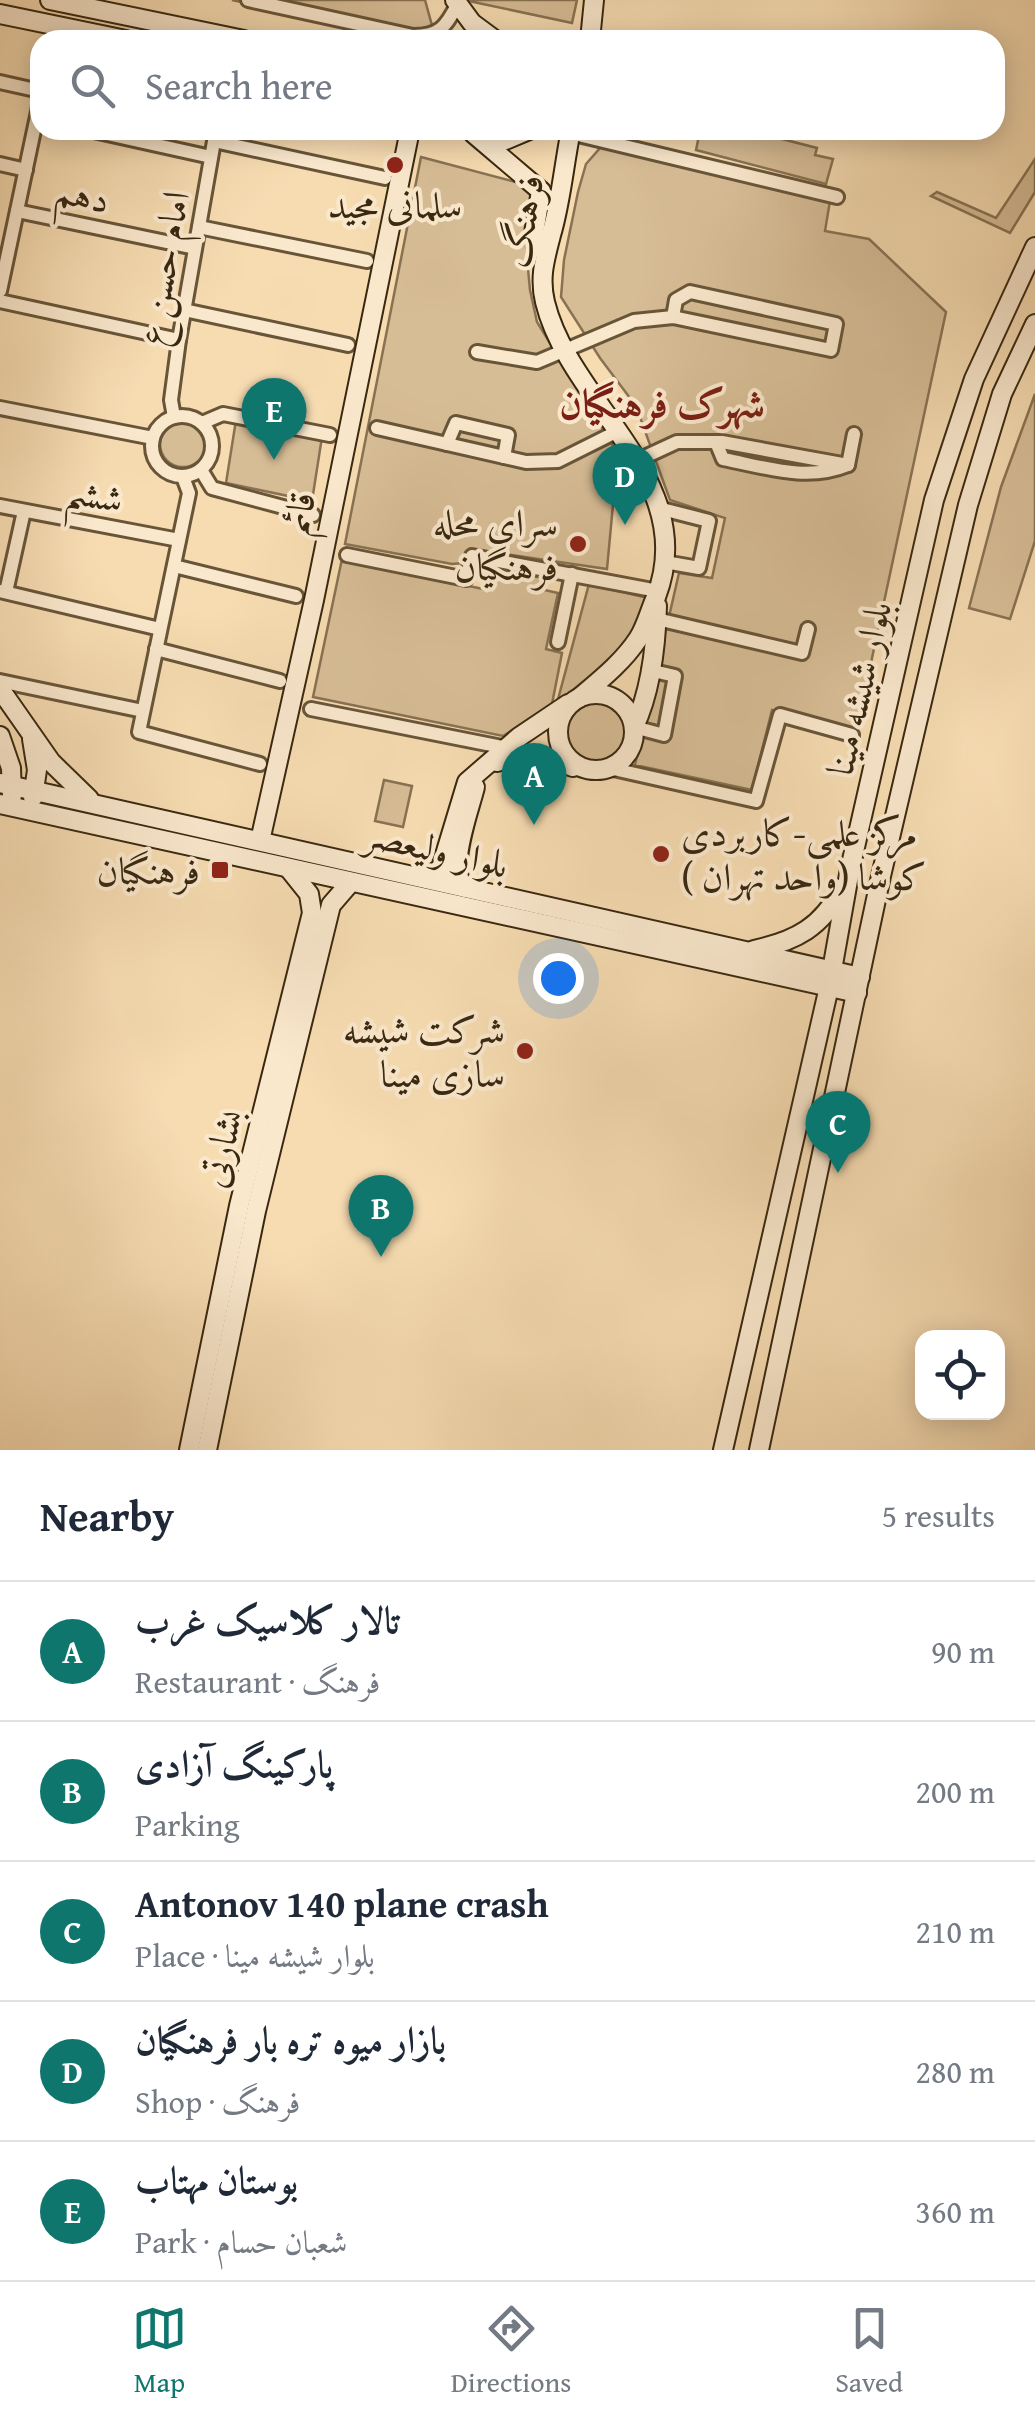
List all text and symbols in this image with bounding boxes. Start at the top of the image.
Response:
search box [30,30,1005,140]
text: Search here [145,57,333,113]
icon: search [65,58,120,113]
marker: سلمانی مجید [384,154,406,176]
street label: دهم [49,161,115,236]
street label: فرهنگ [486,170,558,272]
place label: سلمانی مجید [328,176,462,232]
street label: امام حسن ع [121,186,209,351]
district label: شهرک فرهنگیان [559,373,765,432]
pin: E [242,378,306,460]
pin: D [592,442,658,525]
street label: ششم [59,461,129,538]
street label: قائم [266,487,335,540]
place label: سرای محله فرهنگیان [433,494,558,594]
marker: سرای محله فرهنگیان [567,533,589,555]
street label: بلوار شیشه مینا [811,595,905,781]
pin: A [502,742,566,825]
street label: بلوار ولیعصر [356,803,515,892]
place label: مرکز علمی-کاربردی کوشا (واحد تهران ) [681,804,927,904]
place label: فرهنگیان [96,842,200,898]
marker: مرکز علمی-کاربردی کوشا (واحد تهران ) [650,843,672,865]
marker: فرهنگیان [209,859,231,881]
your location [533,953,584,1004]
place label: شرکت شیشه سازی مینا [343,1001,505,1101]
marker: شرکت شیشه سازی مینا [514,1040,536,1062]
pin: C [806,1090,870,1173]
street label: بشارتی [183,1102,257,1193]
pin: B [348,1174,414,1257]
map controls [915,1330,1005,1420]
button: locate [915,1330,1005,1420]
text: Nearby [40,1485,174,1546]
text: 5 results [882,1492,995,1539]
text: تالار کلاسیک غرب [135,1591,400,1647]
text: A [62,1628,83,1675]
text: 90 m [931,1628,995,1675]
text: Restaurant · فرهنگ [135,1658,380,1705]
text: پارکینگ آزادی [135,1735,333,1791]
text: B [63,1768,82,1815]
text: 200 m [916,1768,995,1815]
text: Parking [135,1801,240,1848]
text: Antonov 140 plane crash [135,1875,549,1931]
text: C [63,1908,82,1955]
text: 210 m [916,1908,995,1955]
text: Place · بلوار شیشه مینا [135,1932,375,1979]
text: بازار میوه تره بار فرهنگیان [135,2011,446,2067]
text: D [62,2048,83,2095]
text: 280 m [916,2048,995,2095]
text: Shop · فرهنگ [135,2078,301,2125]
text: بوستان مهتاب [135,2151,298,2207]
text: E [64,2188,81,2235]
text: 360 m [916,2188,995,2235]
text: Park · شعبان حسام [135,2218,347,2265]
tab: Map [132,2301,187,2402]
tab: Directions [451,2301,571,2402]
tab: Saved [835,2301,903,2402]

